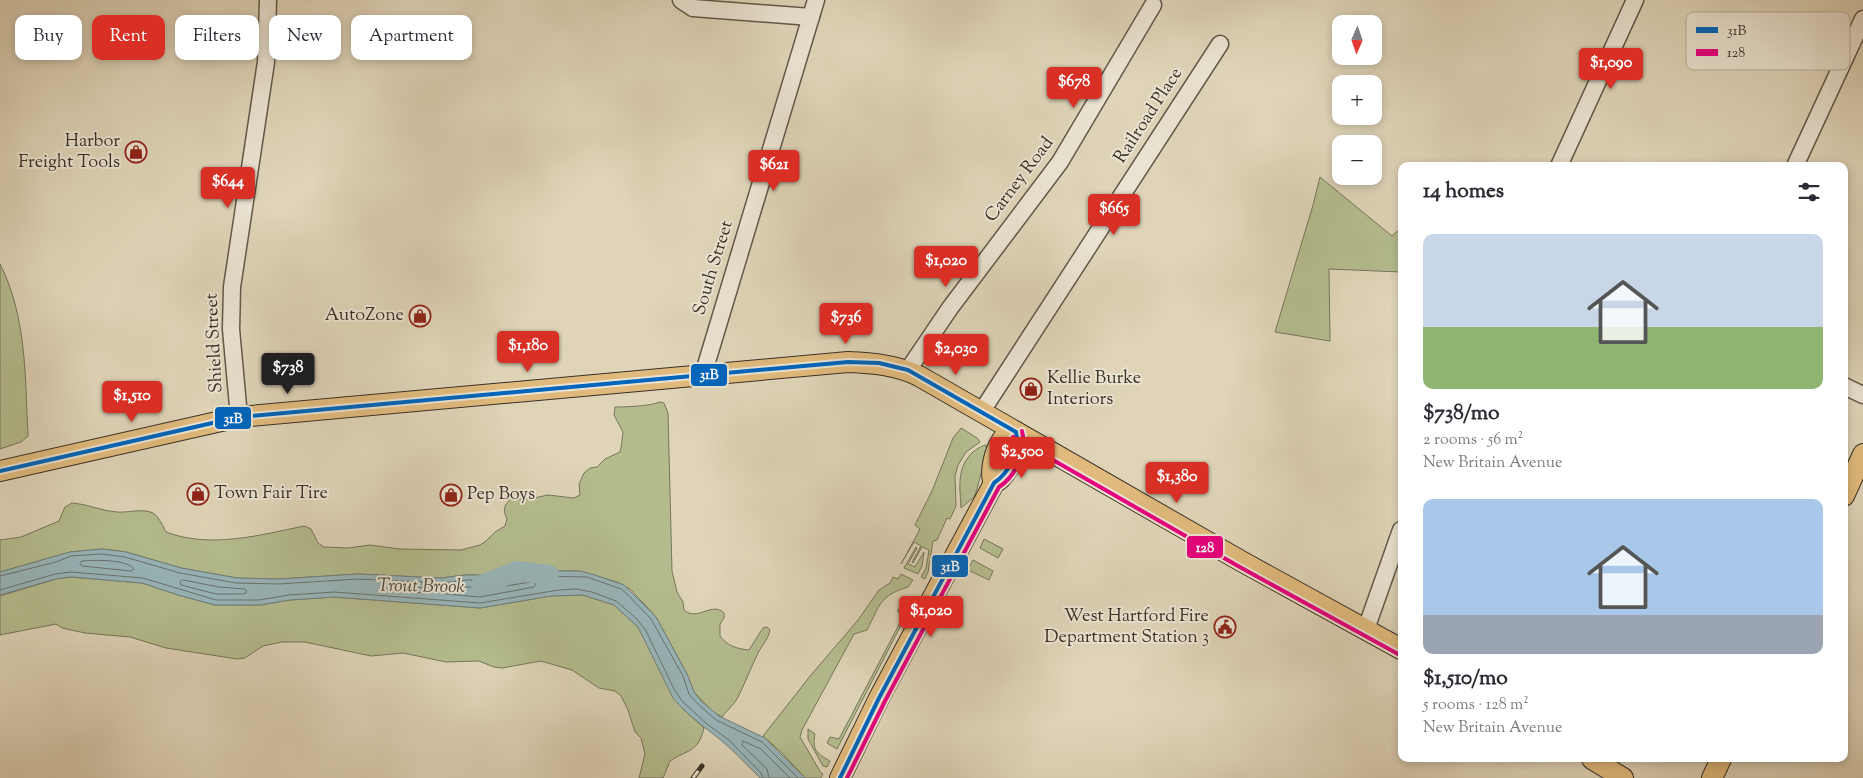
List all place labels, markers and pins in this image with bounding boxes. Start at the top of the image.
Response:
pin: $1,090 [1570,48,1652,90]
pin: $678 [1044,66,1104,109]
place label: Harbor Freight Tools [18,129,120,176]
shop icon: Harbor Freight Tools [124,140,148,164]
pin: $621 [744,150,804,192]
pin: $644 [198,166,258,209]
pin: $665 [1084,194,1144,236]
pin: $1,020 [905,246,987,288]
pin: $736 [816,302,876,345]
place label: AutoZone [325,303,404,329]
shop icon: AutoZone [408,304,432,328]
pin: $1,180 [487,330,569,373]
pin: $2,030 [915,334,997,376]
pin: $738 [258,352,318,395]
place label: Kellie Burke Interiors [1047,366,1141,413]
shop icon: Kellie Burke Interiors [1019,377,1043,401]
pin: $1,510 [91,380,173,423]
pin: $2,500 [981,436,1063,479]
pin: $1,380 [1136,462,1218,504]
place label: Town Fair Tire [214,481,328,507]
shop icon: Town Fair Tire [186,482,210,506]
place label: Pep Boys [467,482,535,508]
shop icon: Pep Boys [439,483,463,507]
pin: $1,020 [890,596,972,638]
place label: West Hartford Fire Department Station 3 [1044,604,1209,651]
public building icon: West Hartford Fire Department Station 3 [1213,615,1237,639]

